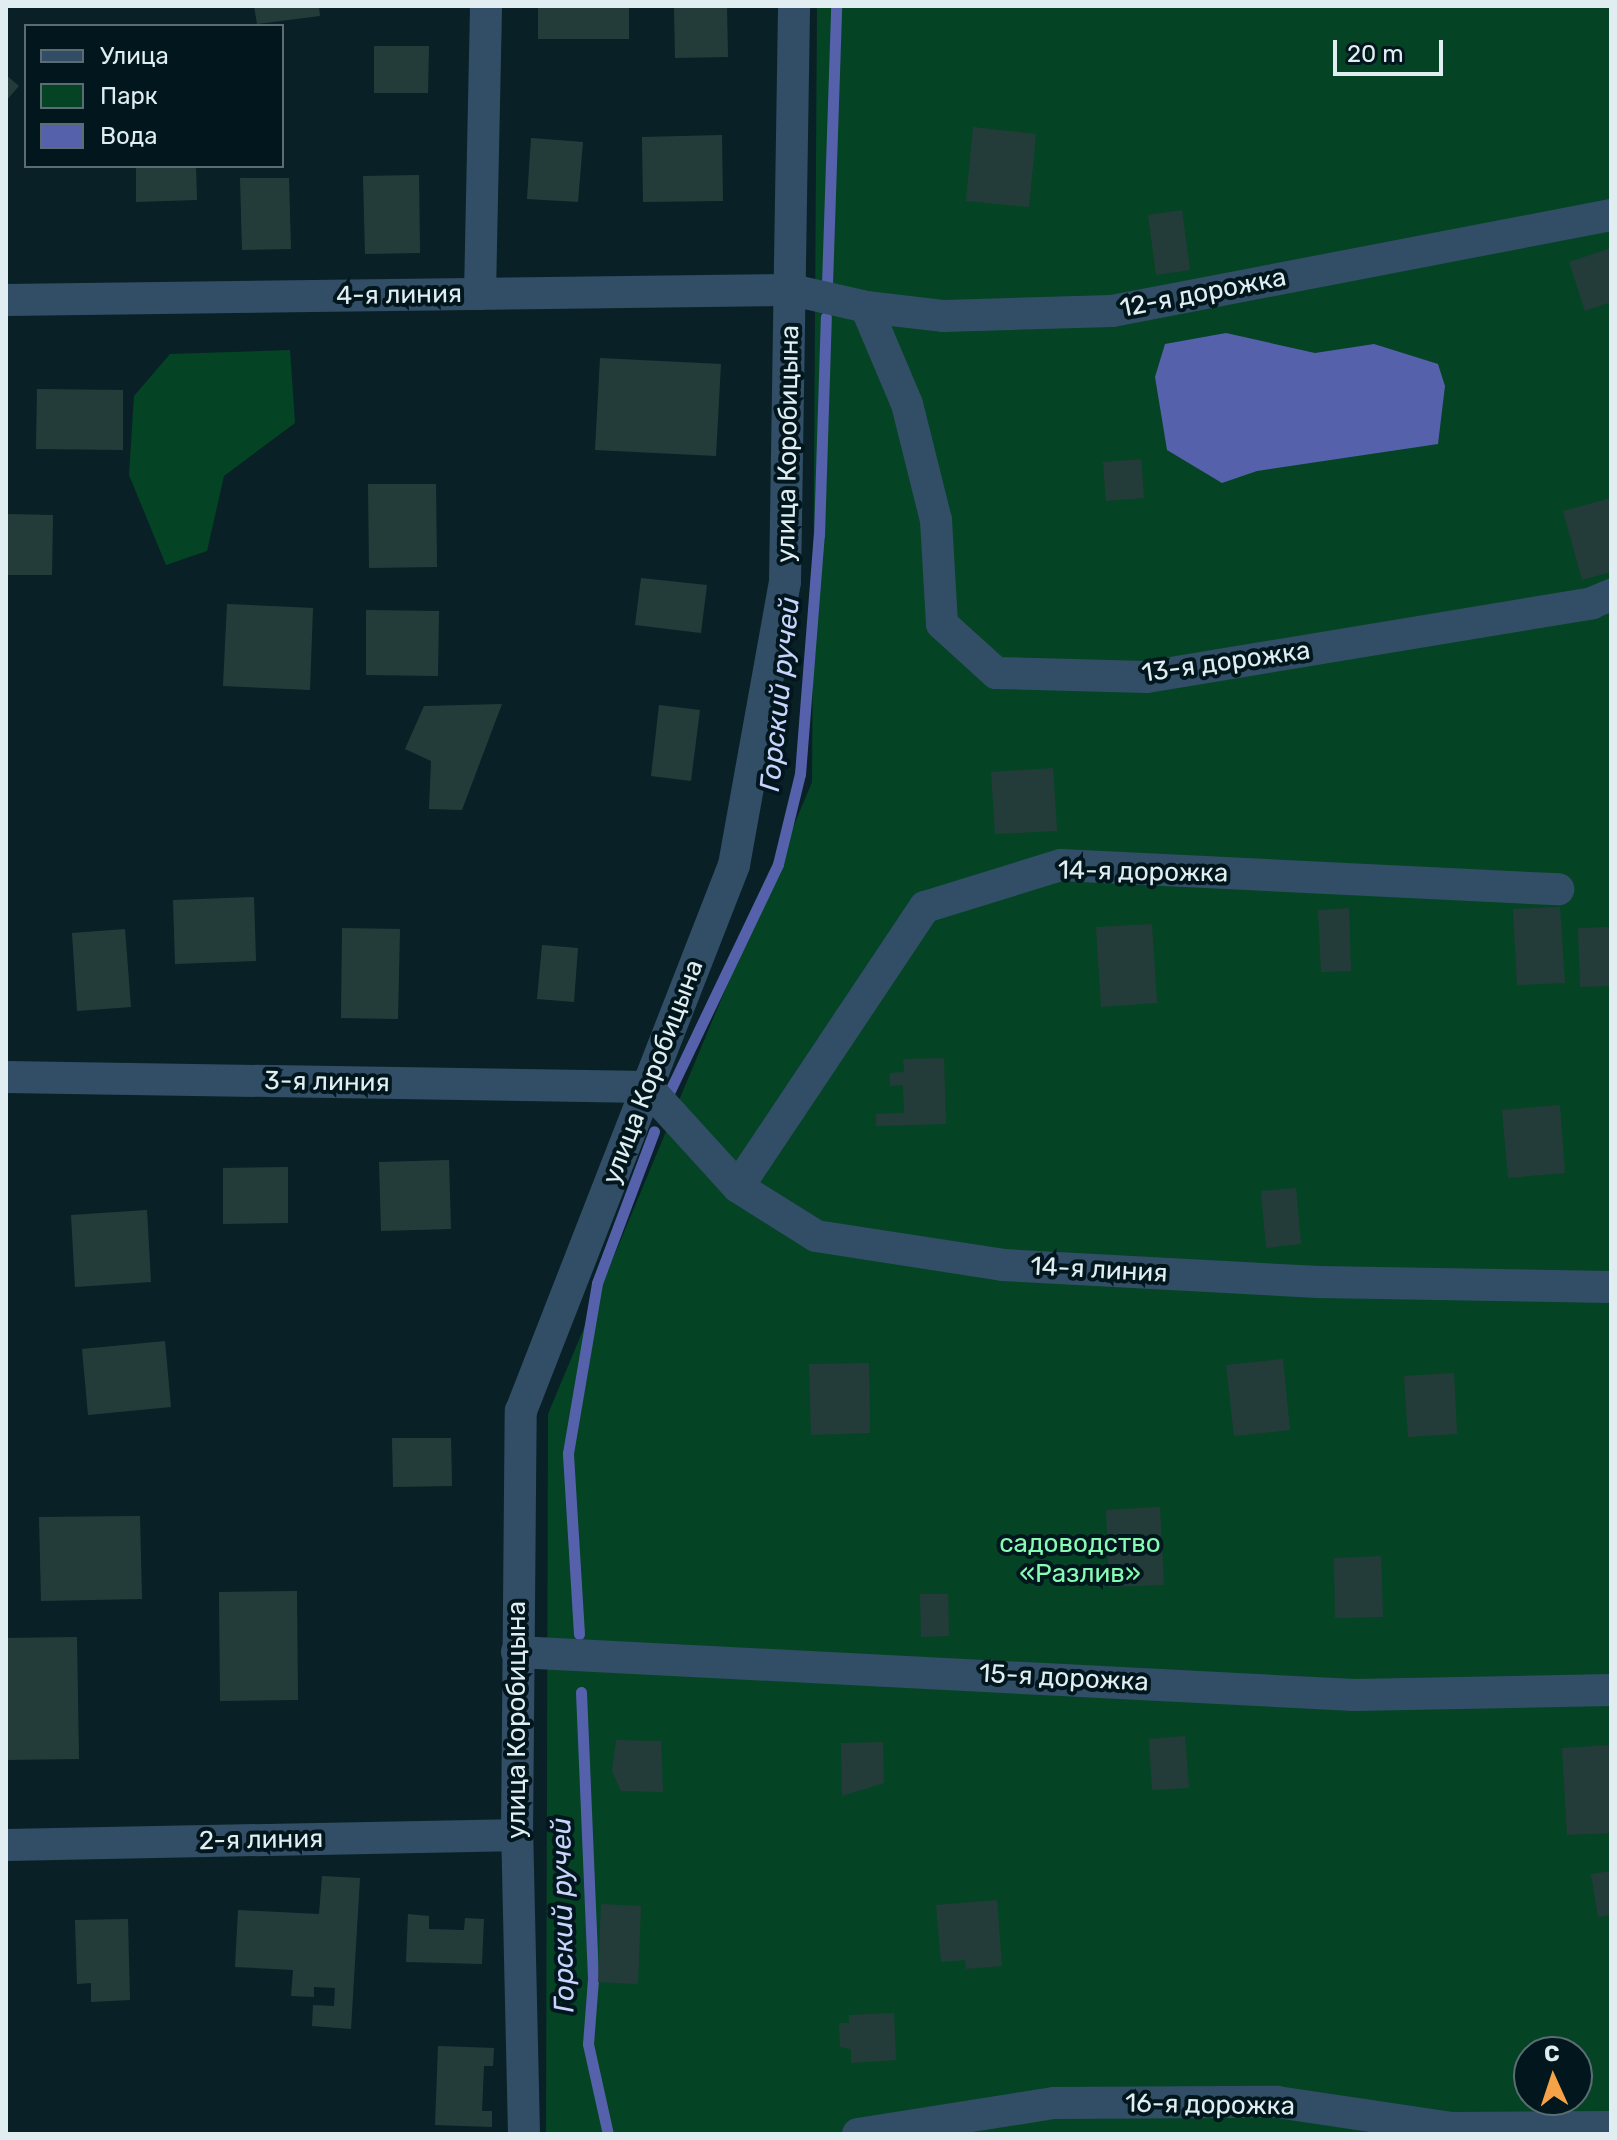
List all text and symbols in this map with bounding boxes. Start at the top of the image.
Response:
legend [24,24,284,168]
scale bar [1337,24,1447,74]
text: 20 m [1347,40,1404,68]
text: Улица [100,42,169,70]
text: Парк [100,82,158,110]
text: Вода [100,122,157,150]
street label: 12-я дорожка [1117,262,1289,324]
street label: 4-я линия [336,278,462,312]
street label: улица Коробицына [770,325,806,563]
water label: Горский ручей [753,595,807,793]
street label: 13-я дорожка [1140,635,1312,689]
street label: 14-я дорожка [1058,855,1228,889]
street label: улица Коробицына [596,955,710,1189]
street label: 3-я линия [264,1065,390,1099]
street label: 14-я линия [1030,1251,1168,1289]
park label: садоводство «Разлив» [999,1528,1161,1590]
street label: улица Коробицына [501,1601,533,1839]
street label: 15-я дорожка [978,1658,1150,1698]
water label: Горский ручей [545,1817,581,2013]
street label: 2-я линия [198,1823,324,1857]
north arrow [1513,2036,1593,2116]
text: С [1543,2040,1560,2067]
street label: 16-я дорожка [1125,2088,1295,2122]

